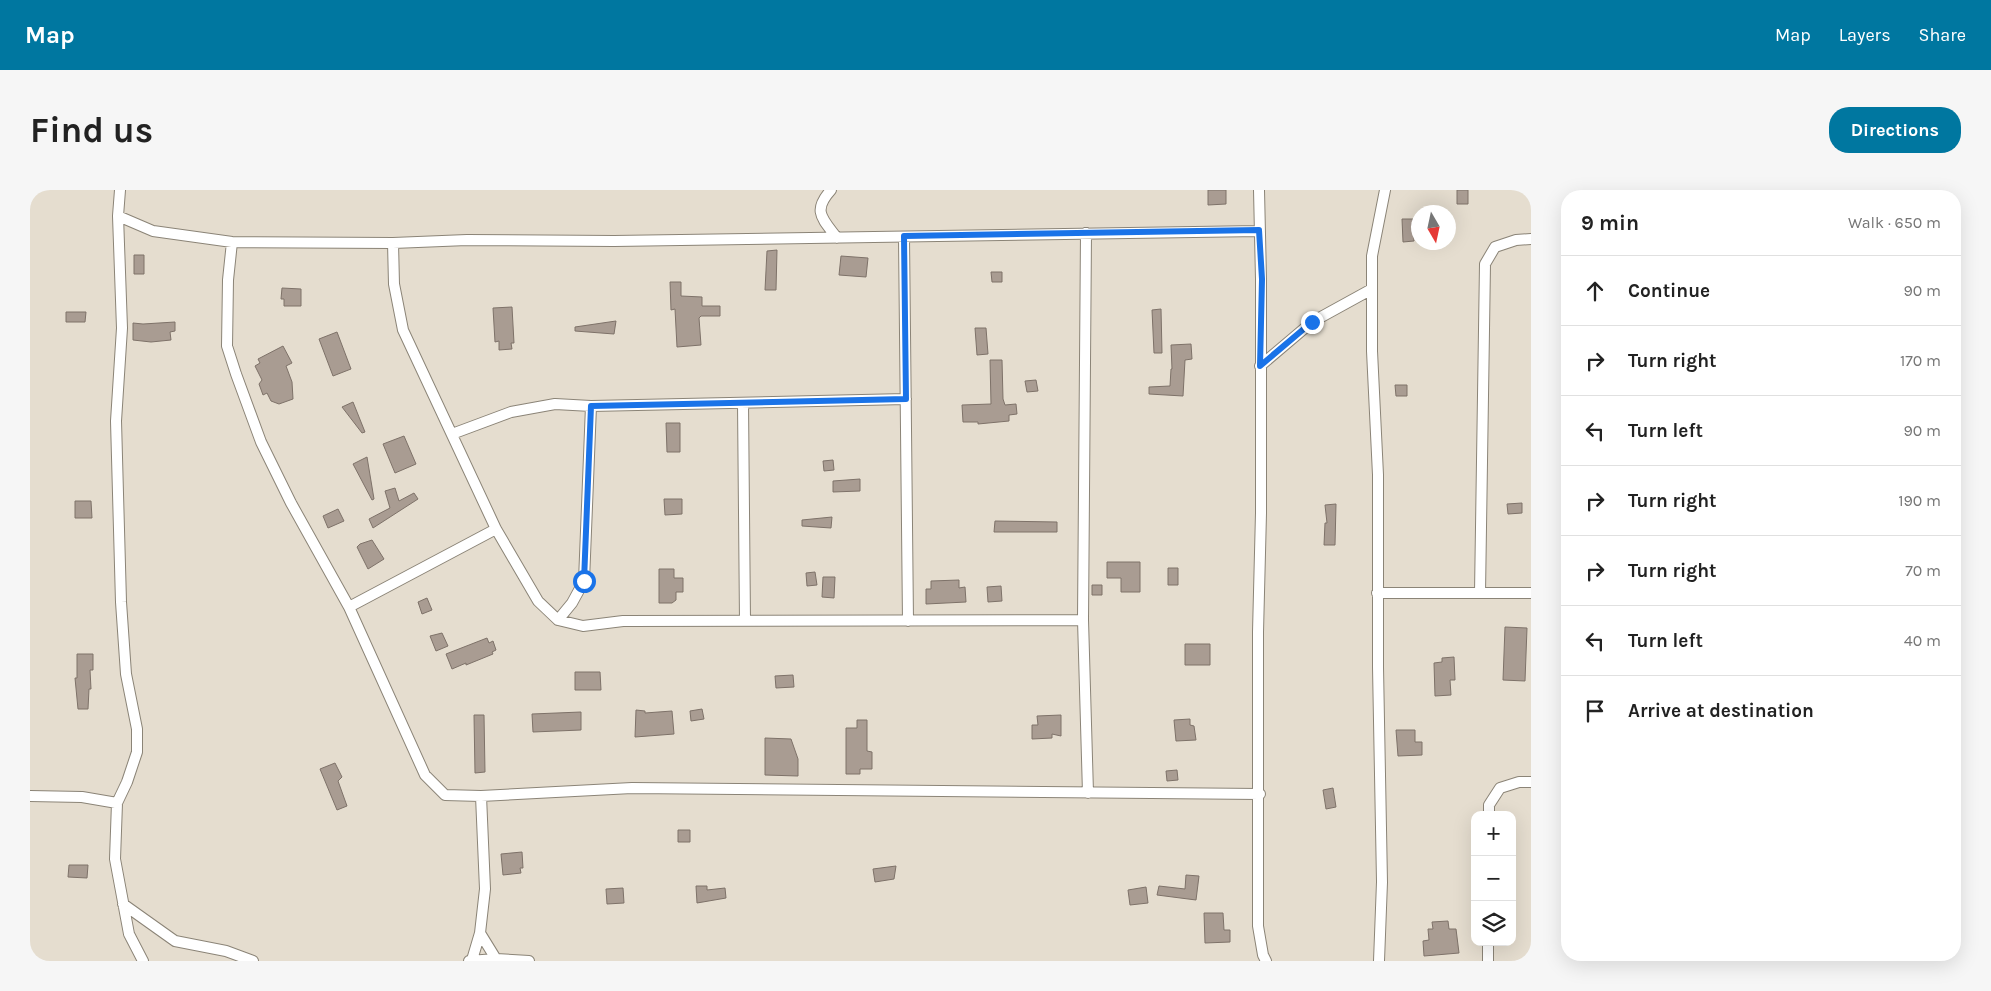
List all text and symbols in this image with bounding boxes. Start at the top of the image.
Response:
text: Map [25,21,75,49]
text: Map [1775,24,1811,46]
text: Layers [1839,24,1891,46]
text: Share [1919,24,1966,46]
button: Directions [1829,107,1961,153]
text: Find us [30,110,153,151]
north arrow [1411,205,1456,250]
text: 9 min [1581,211,1639,235]
text: Walk · 650 m [1848,213,1941,232]
icon: ahead [1581,277,1609,305]
text: Continue [1628,280,1710,302]
text: 90 m [1903,281,1941,300]
route end [1301,311,1324,334]
icon: right [1581,347,1609,375]
text: Turn right [1628,350,1717,372]
text: 170 m [1900,351,1941,370]
icon: left [1581,417,1609,445]
text: Turn left [1628,420,1703,442]
text: 90 m [1903,421,1941,440]
icon: right [1581,487,1609,515]
text: Turn right [1628,490,1717,512]
text: 190 m [1898,491,1941,510]
icon: right [1581,557,1609,585]
text: Turn right [1628,560,1717,582]
text: 70 m [1905,561,1941,580]
route start [573,570,596,593]
icon: left [1581,627,1609,655]
text: Turn left [1628,630,1703,652]
text: 40 m [1904,631,1941,650]
icon: arrive [1581,697,1609,725]
text: Arrive at destination [1628,700,1814,722]
map controls [1471,811,1516,946]
button: + [1471,811,1516,856]
button: − [1471,856,1516,901]
button: layers [1471,901,1516,946]

